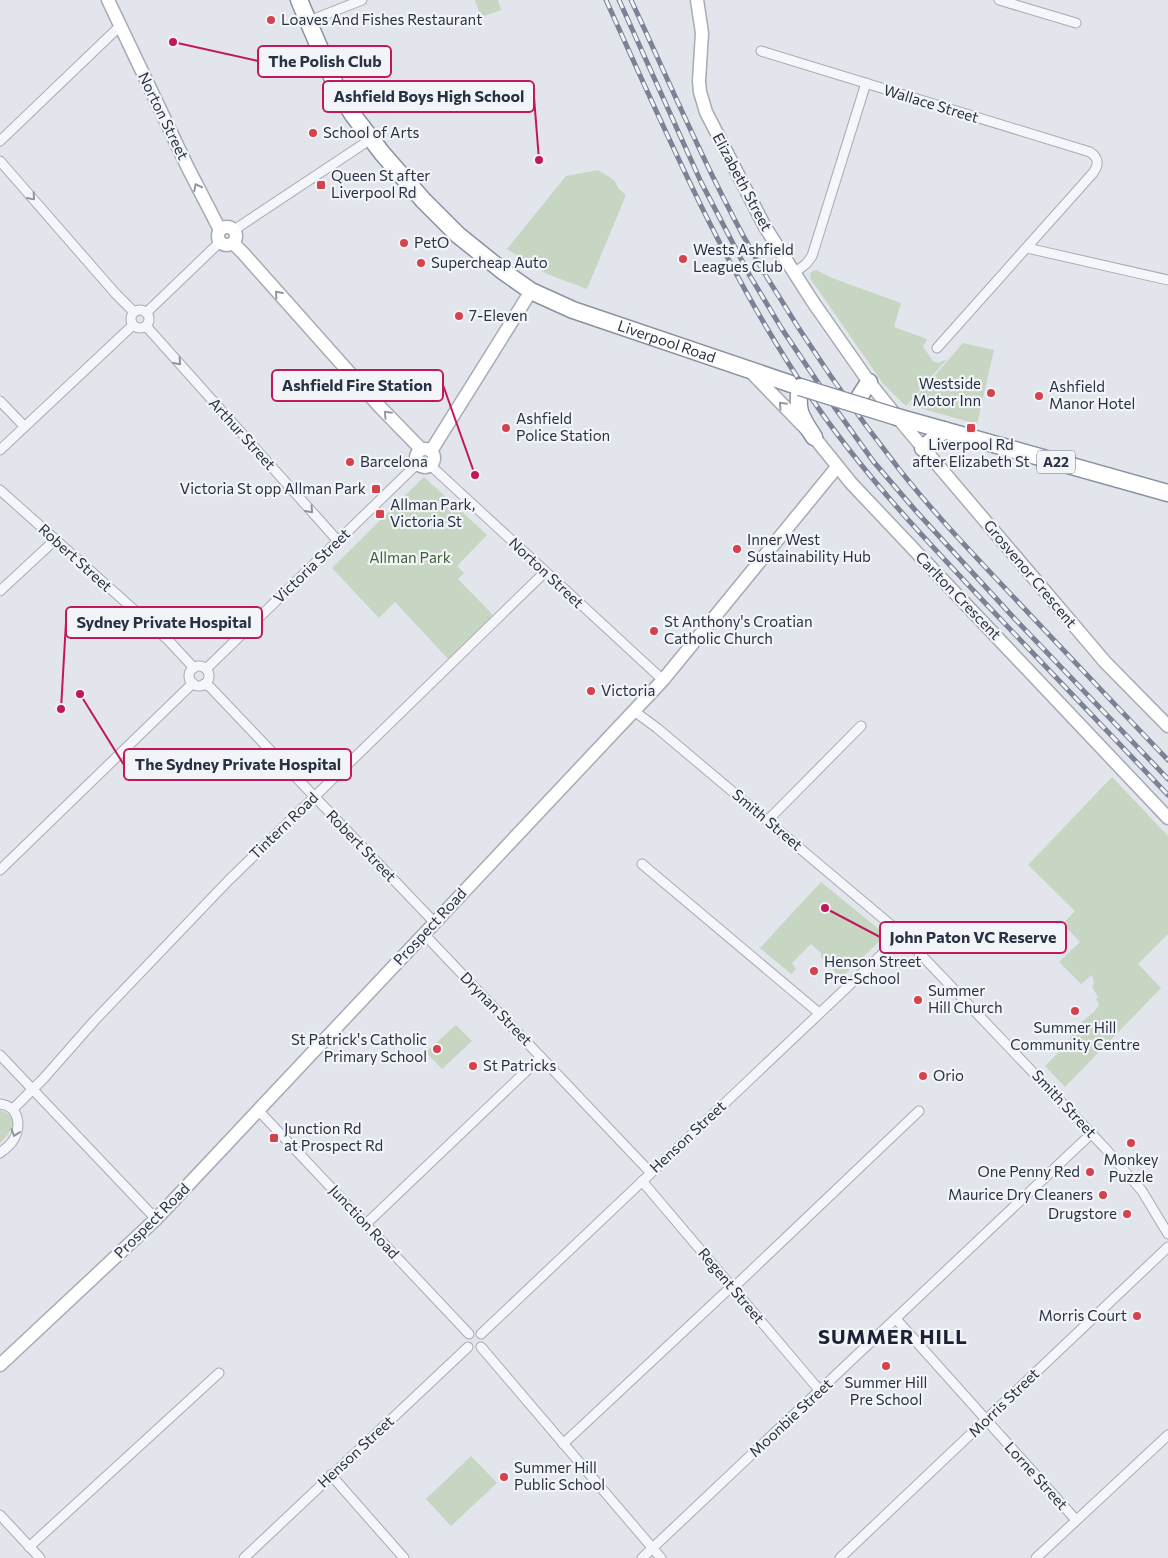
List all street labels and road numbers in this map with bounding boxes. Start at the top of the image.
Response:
street label: Norton Street [135,69,193,162]
street label: Wallace Street [882,80,981,126]
street label: Elizabeth Street [709,129,776,234]
street label: Liverpool Road [616,316,718,366]
street label: Arthur Street [206,394,280,473]
road number: A22 [1037,451,1075,474]
street label: Grosvenor Crescent [981,516,1081,631]
street label: Robert Street [35,520,116,595]
street label: Victoria Street [269,524,353,606]
street label: Norton Street [506,533,588,611]
street label: Carlton Crescent [912,548,1005,643]
street label: Smith Street [729,785,806,854]
street label: Tintern Road [245,788,321,862]
street label: Robert Street [323,806,400,885]
street label: Prospect Road [389,884,470,969]
street label: Drynan Street [457,968,536,1049]
street label: Smith Street [1029,1066,1101,1141]
street label: Henson Street [646,1096,729,1176]
street label: Prospect Road [110,1179,193,1262]
street label: Junction Road [326,1181,403,1262]
street label: Regent Street [695,1244,769,1327]
street label: Morris Street [964,1364,1042,1440]
street label: Moonbie Street [745,1374,835,1460]
street label: Henson Street [314,1411,397,1491]
street label: Lorne Street [1002,1438,1072,1513]

